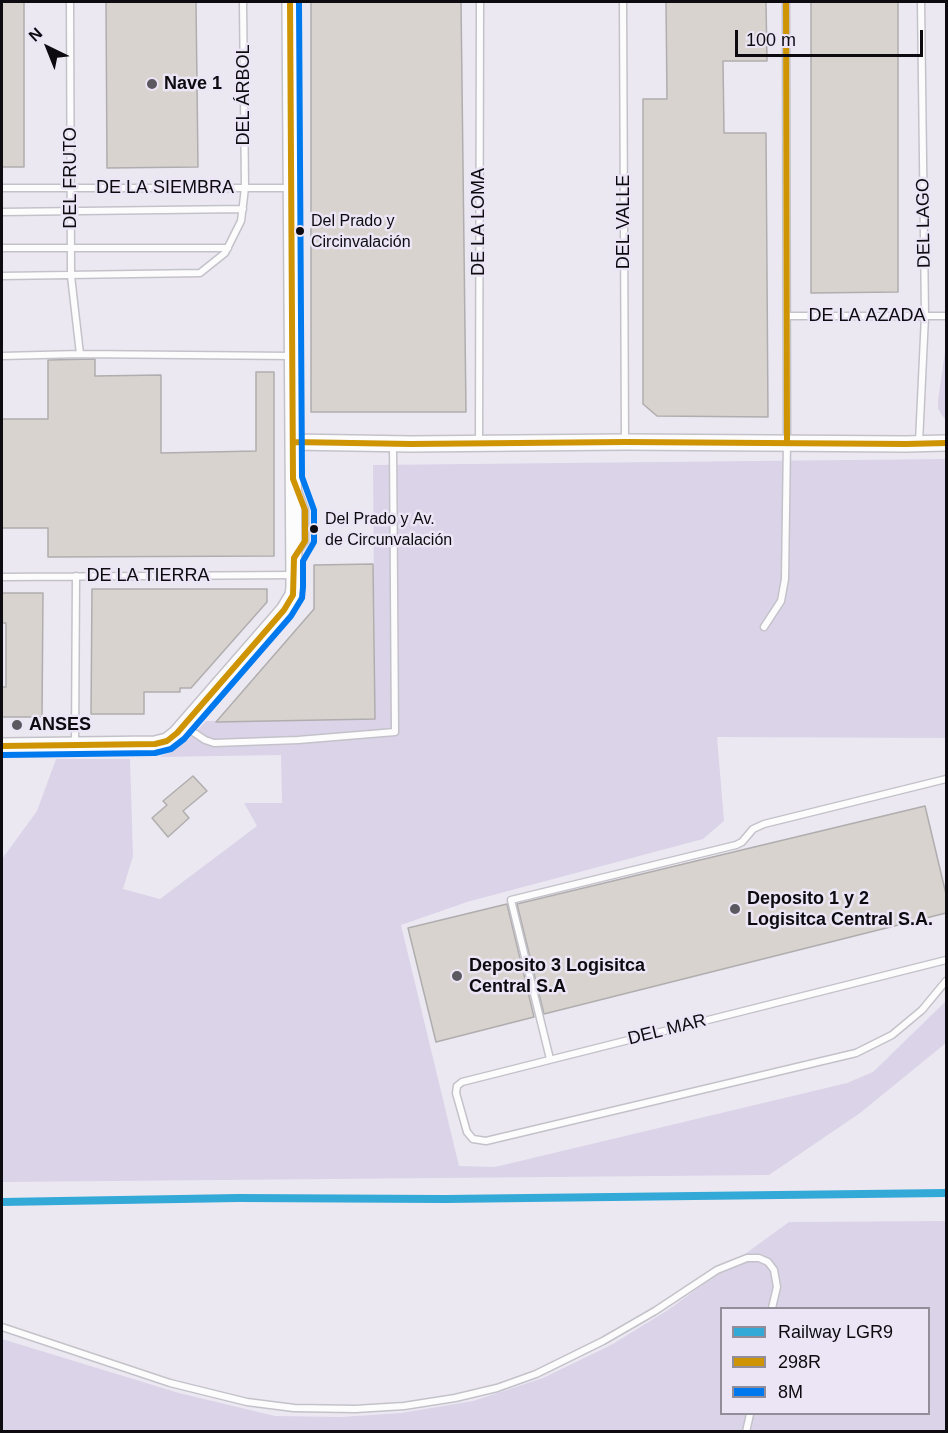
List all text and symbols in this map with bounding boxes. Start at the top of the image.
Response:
north arrow [18,18,78,78]
scale bar [738,18,926,56]
text: N [25,24,45,45]
text: 100 m [746,30,796,50]
street label: DEL ÁRBOL [233,44,255,146]
place label: Nave 1 [164,73,222,95]
marker: Nave 1 [145,77,159,91]
street label: DEL FRUTO [60,127,82,229]
street label: DE LA LOMA [468,168,490,276]
street label: DEL VALLE [613,175,635,269]
street label: DE LA SIEMBRA [96,177,234,199]
street label: DEL LAGO [912,178,936,268]
place label: Del Prado y Circinvalación [311,212,411,250]
marker: Del Prado y Circinvalación [294,225,306,237]
street label: DE LA AZADA [808,305,926,327]
place label: Del Prado y Av. de Circunvalación [325,510,452,548]
marker: Del Prado y Av. de Circunvalación [308,523,320,535]
street label: DE LA TIERRA [86,565,210,587]
place label: ANSES [29,714,91,736]
marker: ANSES [10,718,24,732]
place label: Deposito 1 y 2 Logisitca Central S.A. [747,888,933,930]
marker: Deposito 1 y 2 Logisitca Central S.A. [728,902,742,916]
place label: Deposito 3 Logisitca Central S.A [469,955,645,998]
marker: Deposito 3 Logisitca Central S.A [450,969,464,983]
street label: DEL MAR [626,1010,708,1050]
legend [720,1307,930,1415]
text: Railway LGR9 [778,1322,893,1342]
text: 298R [778,1352,821,1372]
text: 8M [778,1382,803,1402]

